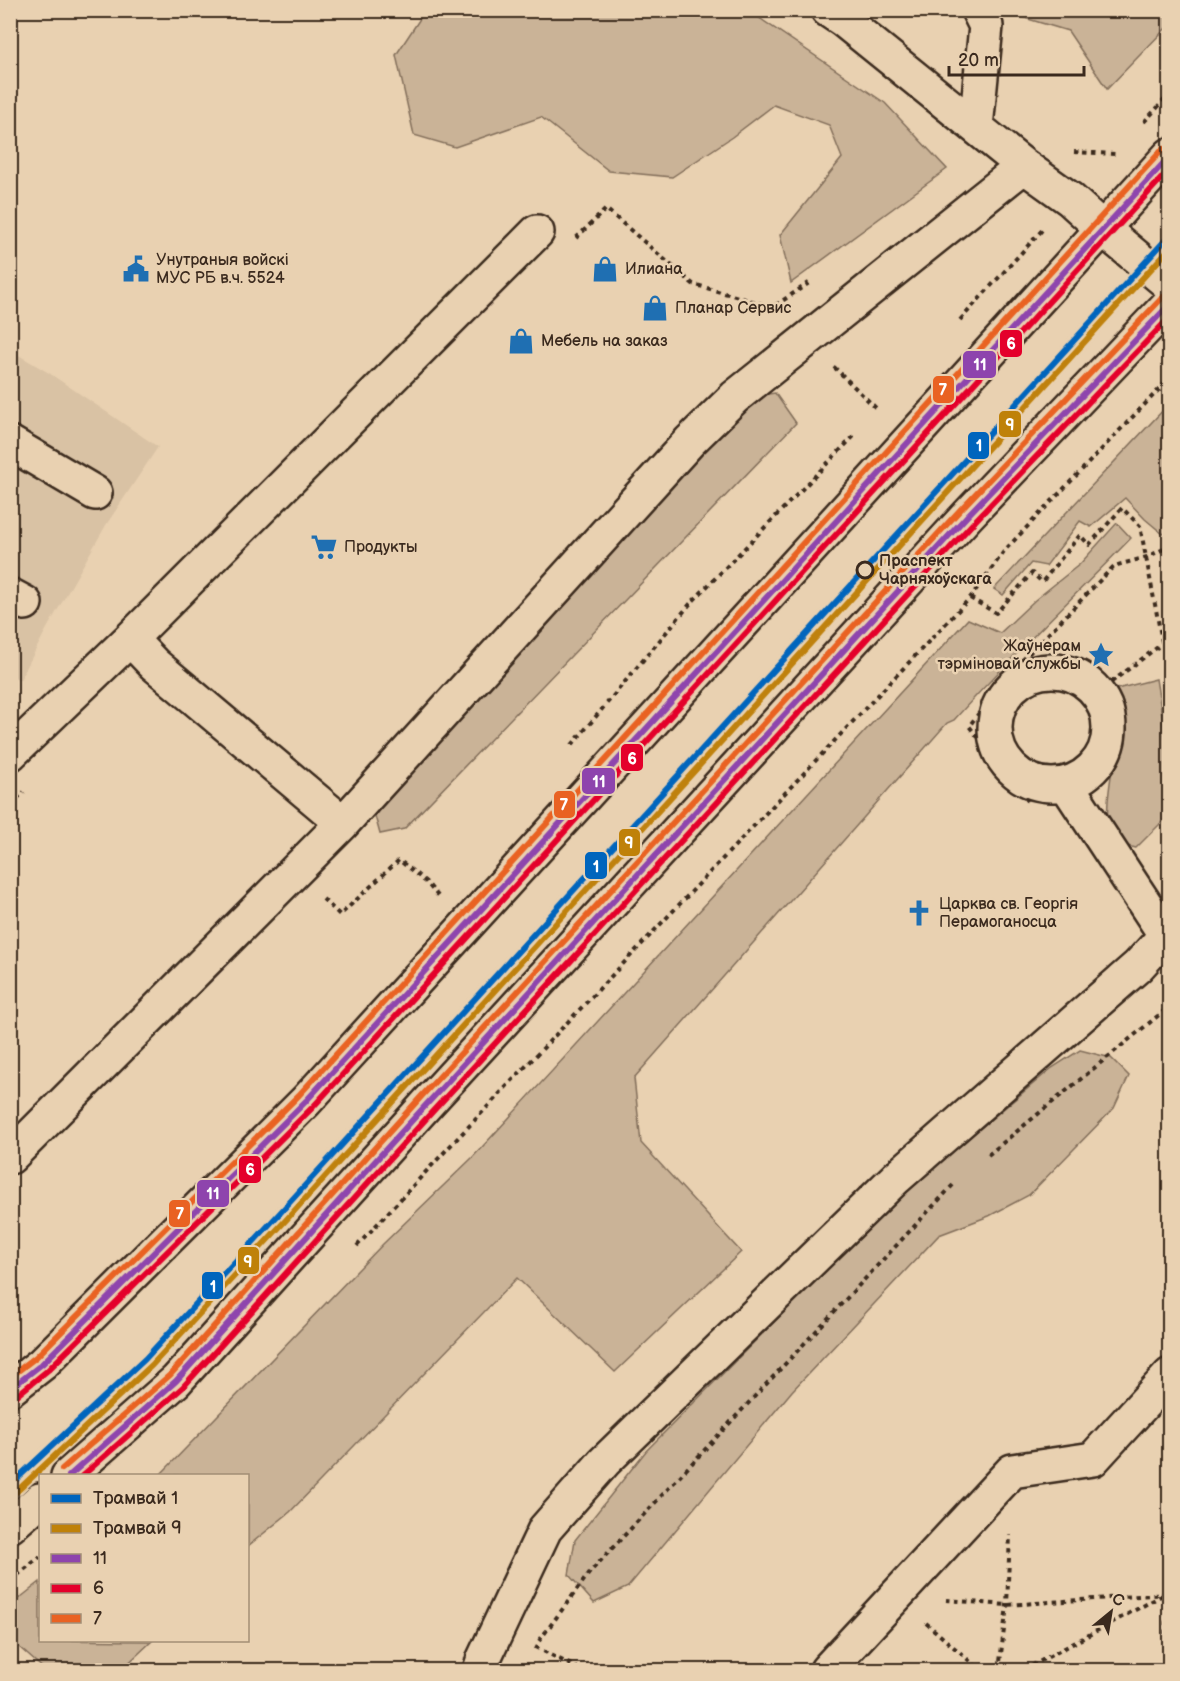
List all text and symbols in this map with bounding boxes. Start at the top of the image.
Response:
scale bar [949,39,1084,77]
text: 20 m [958,50,999,71]
place label: Унутраныя войскі МУС РБ в.ч. 5524 [156,251,289,288]
public building icon: Унутраныя войскі МУС РБ в.ч. 5524 [121,254,151,284]
shop icon: Илиана [590,254,620,284]
place label: Илиана [625,260,683,279]
shop icon: Планар Сервис [640,293,670,323]
place label: Планар Сервис [675,299,791,318]
shop icon: Мебель на заказ [506,326,536,356]
line badge: 6 [999,329,1023,358]
place label: Мебель на заказ [541,332,668,351]
text: 6 [1006,335,1016,354]
line badge: 11 [962,350,997,379]
text: 11 [973,356,987,375]
line badge: 7 [932,375,955,404]
text: 7 [939,381,948,400]
line badge: 9 [998,410,1022,438]
text: 9 [1005,416,1015,435]
line badge: 1 [967,431,990,460]
text: 1 [976,437,982,456]
supermarket icon: Продукты [309,532,339,562]
place label: Продукты [344,538,417,557]
place label: Праспект Чарняхоўскага [879,552,992,589]
marker: Праспект Чарняхоўскага [856,561,874,579]
place label: Жаўнерам тэрміновай службы [937,637,1081,674]
place icon: Жаўнерам тэрміновай службы [1086,640,1116,670]
line badge: 6 [620,743,644,772]
text: 6 [627,750,637,769]
line badge: 11 [581,767,616,795]
text: 11 [592,773,606,792]
line badge: 7 [553,790,576,819]
text: 7 [560,796,569,815]
line badge: 9 [618,828,641,857]
text: 9 [624,834,634,853]
line badge: 1 [584,851,608,880]
text: 1 [593,858,599,877]
place label: Царква св. Георгія Перамоганосца [939,895,1078,932]
church icon: Царква св. Георгія Перамоганосца [904,898,934,928]
line badge: 6 [238,1155,262,1184]
text: 6 [245,1161,255,1180]
line badge: 11 [196,1179,230,1208]
text: 11 [206,1185,220,1204]
line badge: 7 [168,1199,191,1228]
text: 7 [176,1205,185,1224]
line badge: 9 [237,1246,260,1275]
text: 9 [243,1253,253,1272]
line badge: 1 [201,1271,224,1300]
text: 1 [210,1278,216,1297]
legend [39,1474,249,1642]
text: Трамвай 1 [93,1488,178,1509]
text: Трамвай 9 [93,1518,182,1539]
text: 11 [93,1548,107,1569]
text: 6 [93,1578,104,1599]
north arrow [1081,1582,1141,1642]
text: С [1108,1589,1127,1611]
text: 7 [93,1608,102,1629]

